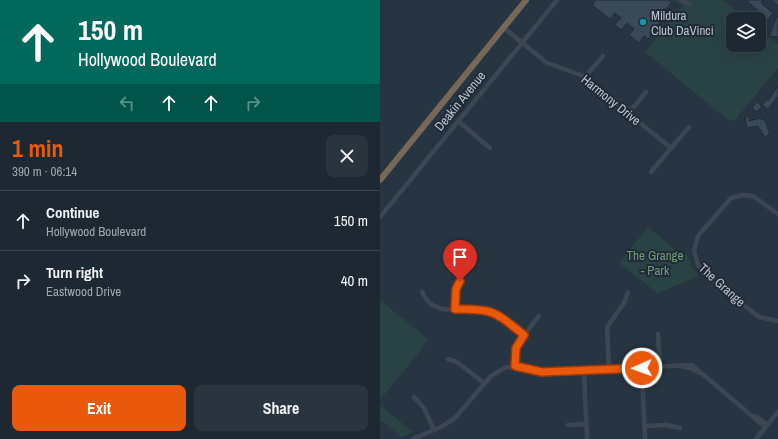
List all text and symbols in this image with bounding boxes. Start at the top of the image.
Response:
place label: Mildura Club DaVinci [651,7,714,39]
text: 150 m [78,11,143,49]
map controls [726,12,766,52]
button: layers [726,12,766,52]
icon: ahead [12,16,64,68]
marker: Mildura Club DaVinci [638,17,648,27]
text: Hollywood Boulevard [78,47,217,72]
street label: Deakin Avenue [431,68,489,134]
street label: Harmony Drive [578,71,644,129]
icon: left [116,92,138,114]
icon: ahead [158,92,180,114]
icon: ahead [200,92,222,114]
icon: right [242,92,264,114]
text: 1 min [12,132,63,164]
button: close [326,135,368,177]
text: 390 m · 06:14 [12,163,77,180]
text: Continue [46,202,99,223]
icon: ahead [12,210,34,232]
text: 150 m [334,210,368,231]
text: Hollywood Boulevard [46,223,146,240]
pin [443,240,477,281]
icon: arrive [449,246,471,268]
park label: The Grange - Park [627,247,684,279]
street label: The Grange [695,260,749,310]
text: Turn right [46,262,103,283]
icon: right [12,270,34,292]
text: 40 m [341,270,368,291]
text: Eastwood Drive [46,283,121,300]
position arrow [621,347,663,389]
button: Exit [12,385,186,431]
button: Share [194,385,368,431]

